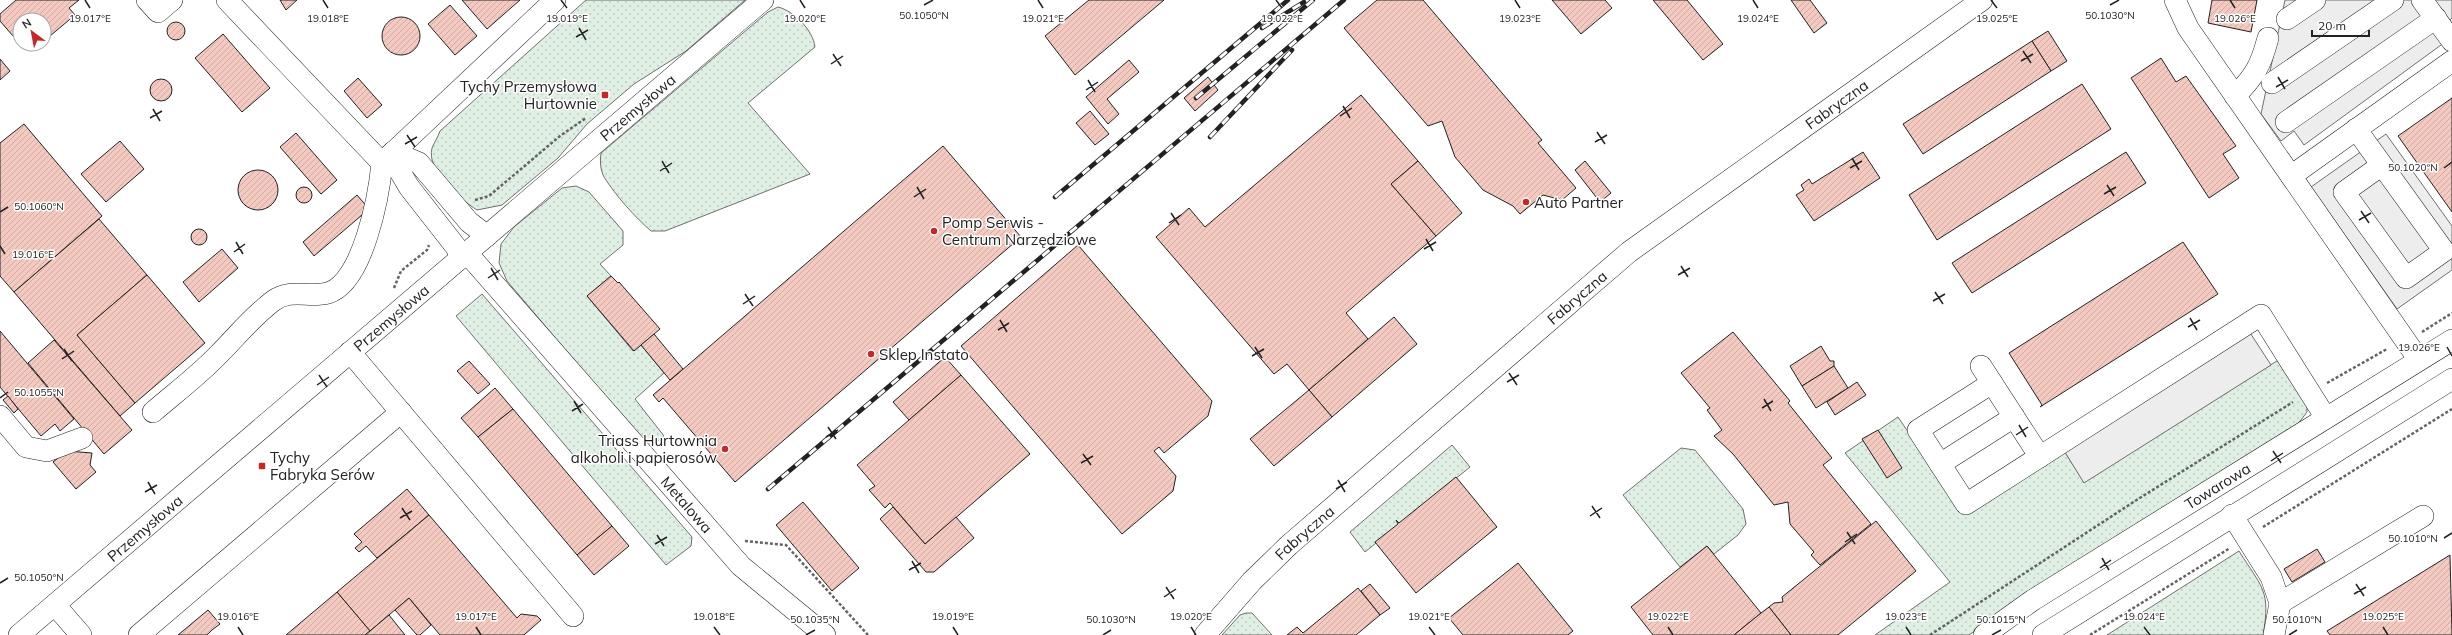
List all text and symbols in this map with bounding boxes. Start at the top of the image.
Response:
text: 50.1050°N [899,9,949,22]
text: 50.1030°N [2085,9,2135,22]
north arrow [12,12,52,52]
text: 19.017°E [69,12,111,25]
text: 19.018°E [307,12,349,25]
text: 19.019°E [546,12,588,25]
text: 19.020°E [784,12,826,25]
text: 19.021°E [1022,12,1064,25]
text: 19.022°E [1261,12,1303,25]
text: 19.023°E [1499,12,1541,25]
text: 19.024°E [1737,12,1779,25]
text: 19.025°E [1976,12,2018,25]
text: 19.026°E [2214,12,2256,25]
scale bar [2312,12,2369,38]
text: N [19,15,34,32]
text: 20 m [2318,18,2346,33]
street label: Przemysłowa [596,70,679,145]
street label: Fabryczna [1801,75,1872,133]
place label: Tychy Przemysłowa Hurtownie [460,77,597,113]
marker: Tychy Przemysłowa Hurtownie [600,90,610,100]
text: 50.1020°N [2388,161,2438,174]
place label: Auto Partner [1534,193,1624,212]
marker: Auto Partner [1521,197,1531,207]
text: 50.1060°N [14,200,64,213]
place label: Pomp Serwis - Centrum Narzędziowe [942,213,1097,249]
marker: Pomp Serwis - Centrum Narzędziowe [929,226,939,236]
text: 19.016°E [12,248,54,261]
street label: Fabryczna [1543,266,1611,328]
street label: Przemysłowa [349,280,433,355]
text: 19.026°E [2398,341,2440,354]
place label: Sklep Instato [879,345,969,364]
marker: Sklep Instato [866,349,876,359]
text: 50.1055°N [14,386,64,399]
place label: Triass Hurtownia alkoholi i papierosów [571,431,717,467]
marker: Triass Hurtownia alkoholi i papierosów [720,444,730,454]
place label: Tychy Fabryka Serów [270,448,375,484]
street label: Towarowa [2181,458,2254,513]
marker: Tychy Fabryka Serów [257,461,267,471]
street label: Metalowa [657,472,717,537]
street label: Przemysłowa [103,490,186,565]
street label: Fabryczna [1270,501,1338,563]
text: 50.1010°N [2388,532,2438,545]
text: 50.1050°N [14,571,64,584]
text: 19.016°E [217,610,259,623]
text: 19.017°E [455,610,497,623]
text: 19.018°E [693,610,735,623]
text: 19.019°E [932,610,974,623]
text: 19.020°E [1170,610,1212,623]
text: 19.021°E [1408,610,1450,623]
text: 19.022°E [1647,610,1689,623]
text: 19.023°E [1885,610,1927,623]
text: 19.024°E [2123,610,2165,623]
text: 19.025°E [2362,610,2404,623]
text: 50.1035°N [790,613,840,626]
text: 50.1030°N [1086,613,1136,626]
text: 50.1015°N [1976,613,2026,626]
text: 50.1010°N [2272,613,2322,626]

